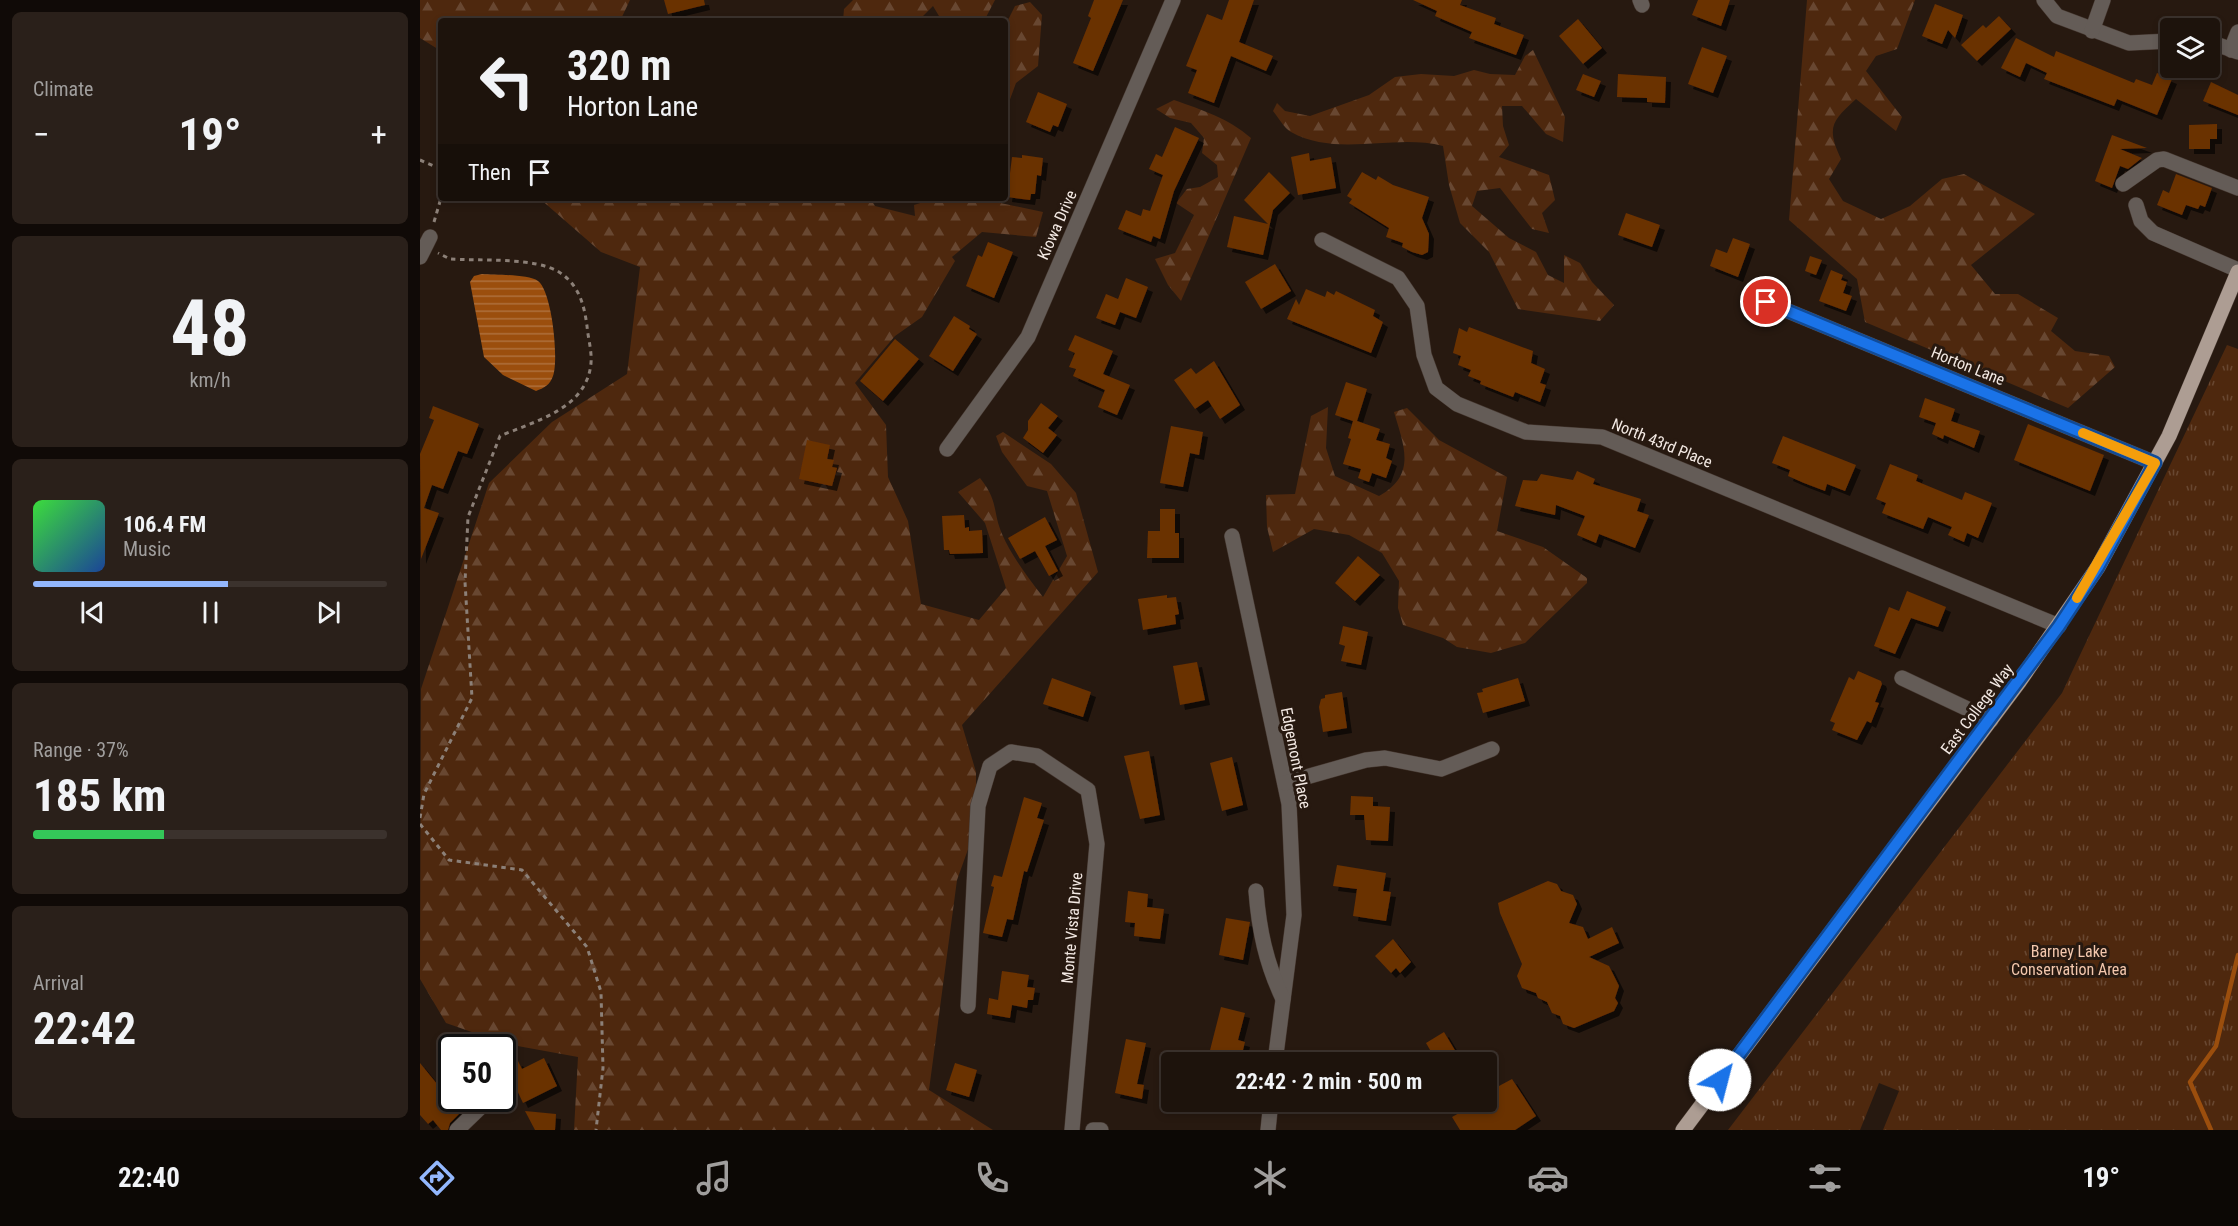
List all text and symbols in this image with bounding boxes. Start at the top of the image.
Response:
map controls [2160,18,2220,78]
button: layers [2160,18,2220,78]
text: 320 m [567,41,672,90]
icon: left [468,42,546,120]
text: Climate [33,77,93,101]
text: Horton Lane [567,91,698,123]
text: 19° [179,108,242,161]
text: − [33,115,50,154]
text: + [371,115,387,154]
icon: arrive [523,156,556,189]
text: Then [468,160,511,185]
street label: Kiowa Drive [1033,187,1081,263]
pin [1740,276,1791,327]
text: 48 [171,283,249,374]
icon: arrive [1749,285,1782,318]
street label: Horton Lane [1928,343,2008,389]
text: km/h [189,368,231,392]
street label: North 43rd Place [1609,414,1715,472]
text: 106.4 FM [123,512,206,537]
text: Music [123,537,171,561]
icon: previous [76,596,109,629]
icon: pause [194,596,227,629]
icon: next [312,596,345,629]
street label: East College Way [1937,660,2017,758]
street label: Edgemont Place [1277,706,1315,810]
text: Range · 37% [33,738,129,762]
text: 185 km [33,769,166,822]
street label: Monte Vista Drive [1058,872,1086,984]
park label: Barney Lake Conservation Area [2011,942,2127,979]
text: Arrival [33,971,84,995]
text: 22:42 [33,1002,136,1055]
speed limit sign: 50 [438,1034,516,1112]
position arrow [1688,1048,1752,1112]
text: 22:42 · 2 min · 500 m [1236,1069,1422,1094]
icon: directions [416,1157,458,1199]
icon: music [693,1157,735,1199]
icon: phone [971,1157,1013,1199]
icon: climate [1249,1157,1291,1199]
icon: car [1527,1157,1569,1199]
icon: filters [1804,1157,1846,1199]
text: 22:40 [118,1162,180,1194]
text: 19° [2082,1162,2120,1194]

